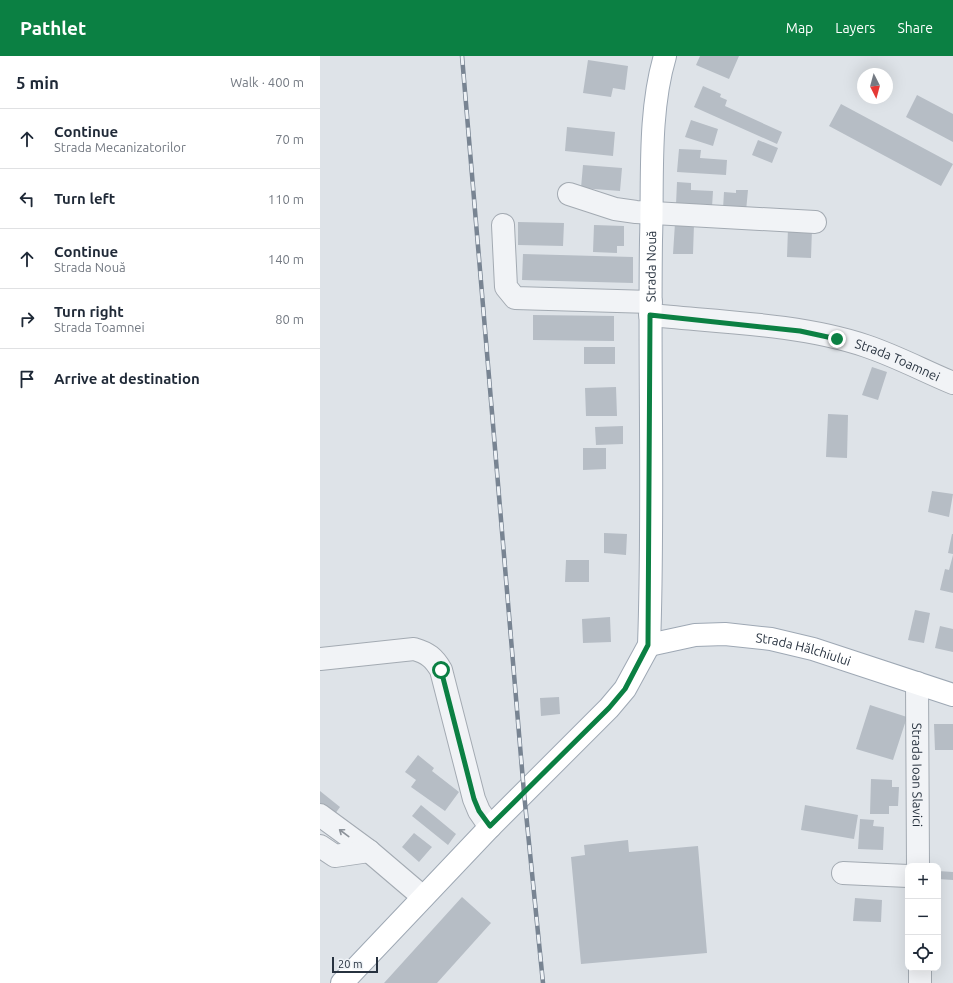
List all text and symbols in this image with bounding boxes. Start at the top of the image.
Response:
text: Pathlet [20,17,86,39]
text: Map [786,20,813,36]
text: Layers [835,20,875,36]
text: Share [897,20,933,36]
north arrow [857,68,893,104]
text: 5 min [16,73,59,92]
text: Walk · 400 m [230,75,304,89]
text: Continue [54,123,118,140]
icon: ahead [16,128,38,150]
text: 70 m [275,132,304,146]
text: Strada Mecanizatorilor [54,140,186,154]
icon: left [16,188,38,210]
text: Turn left [54,190,115,207]
text: 110 m [268,192,304,206]
street label: Strada Nouă [644,230,658,302]
text: Continue [54,243,118,260]
icon: ahead [16,248,38,270]
text: 140 m [268,252,304,266]
text: Strada Nouă [54,260,126,274]
text: Turn right [54,303,124,320]
icon: right [16,308,38,330]
text: 80 m [275,312,304,326]
text: Strada Toamnei [54,320,145,334]
route end [828,330,846,348]
street label: Strada Toamnei [853,336,942,384]
icon: arrive [16,368,38,390]
text: Arrive at destination [54,370,200,387]
street label: Strada Hălchiului [755,630,853,668]
route start [432,661,450,679]
street label: Strada Ioan Slavici [910,723,925,827]
one-way arrow [339,829,350,837]
map controls [905,863,941,971]
button: + [905,863,941,899]
button: − [905,899,941,935]
button: locate [905,935,941,971]
scale bar [332,955,378,974]
text: 20 m [338,958,362,970]

